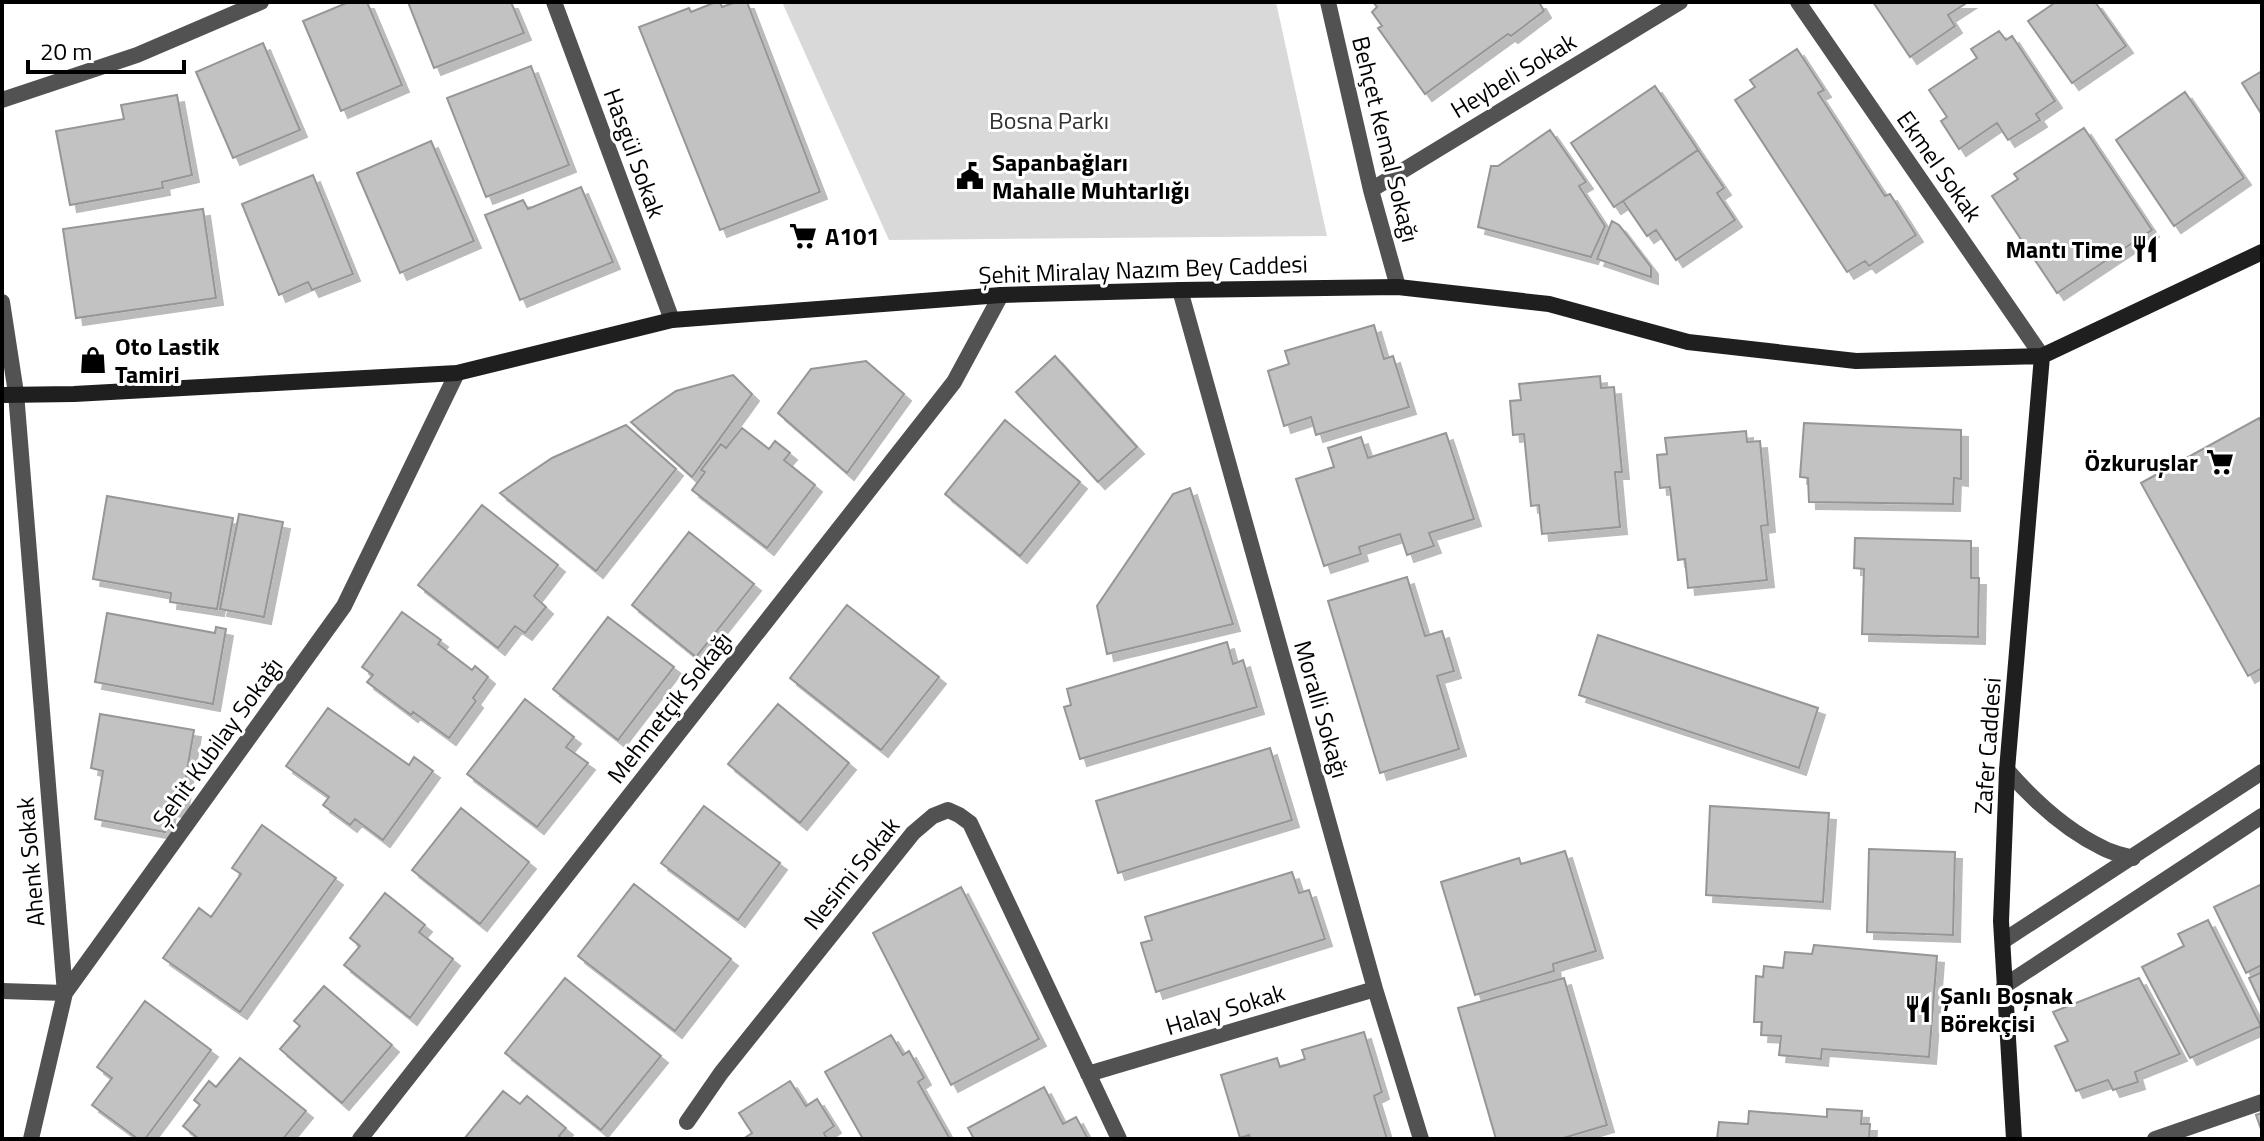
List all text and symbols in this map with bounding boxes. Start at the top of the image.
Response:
street label: Heybeli Sokak [1443,23,1583,127]
scale bar [28,24,184,74]
street label: Behçet Kemal Sokağı [1343,32,1429,246]
text: 20 m [40,33,92,69]
street label: Hasgül Sokak [595,83,675,223]
park label: Bosna Parkı [989,102,1109,138]
street label: Ekmel Sokak [1888,103,1992,229]
place label: Sapanbağları Mahalle Muhtarlığı [992,144,1190,208]
public building icon: Sapanbağları Mahalle Muhtarlığı [955,161,985,191]
place label: A101 [825,218,880,254]
supermarket icon: A101 [788,221,818,251]
place label: Mantı Time [2005,231,2123,267]
restaurant icon: Mantı Time [2130,234,2160,264]
street label: Şehit Miralay Nazım Bey Caddesi [978,245,1308,293]
place label: Oto Lastik Tamiri [115,328,220,392]
shop icon: Oto Lastik Tamiri [78,345,108,375]
place label: Özkuruşlar [2085,444,2198,480]
supermarket icon: Özkuruşlar [2205,447,2235,477]
street label: Mehmetçik Sokağı [598,623,740,791]
street label: Moralli Sokağı [1285,636,1359,782]
street label: Şehit Kubilay Sokağı [143,650,291,834]
street label: Zafer Caddesi [1964,676,2010,816]
street label: Ahenk Sokak [6,795,54,928]
street label: Nesimi Sokak [794,808,908,937]
street label: Halay Sokak [1161,974,1290,1044]
place label: Şanlı Boşnak Börekçisi [1940,977,2074,1041]
restaurant icon: Şanlı Boşnak Börekçisi [1903,994,1933,1024]

